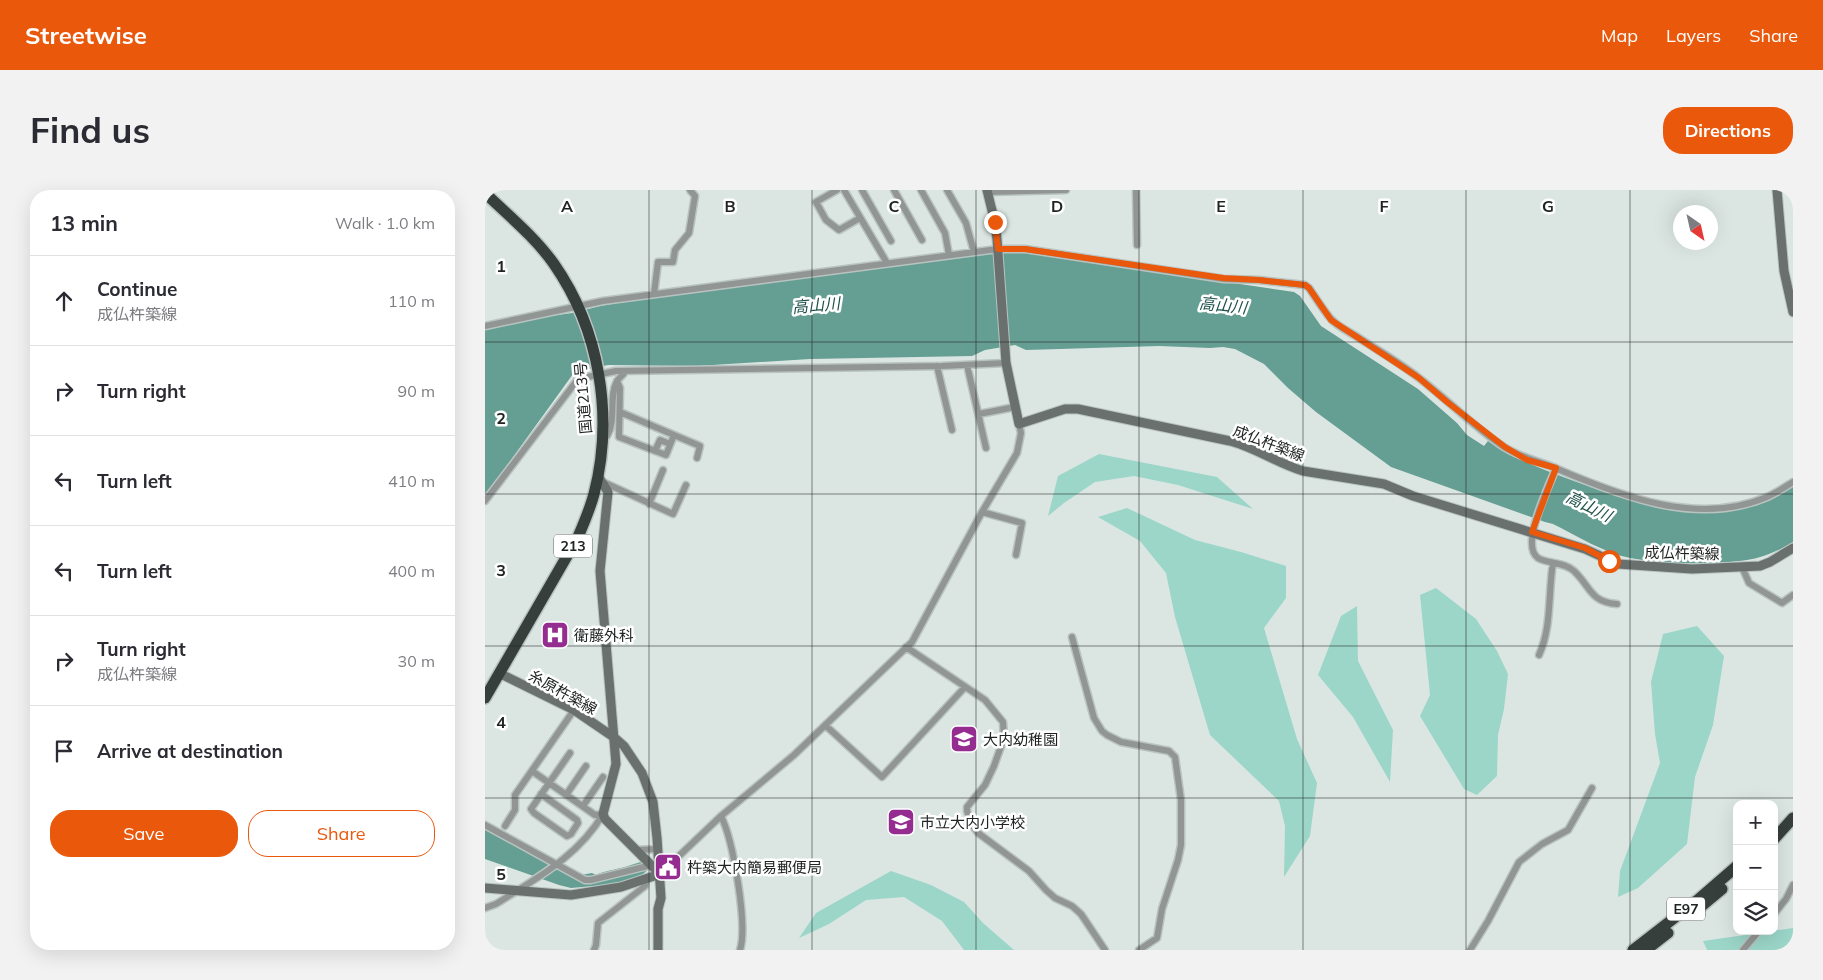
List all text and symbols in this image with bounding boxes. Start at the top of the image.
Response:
text: Streetwise [25,20,147,50]
text: Map [1601,24,1638,47]
text: Layers [1666,24,1721,47]
text: Share [1749,24,1798,47]
button: Directions [1663,107,1793,154]
text: Find us [30,108,150,152]
text: A [561,196,573,216]
text: B [724,196,736,216]
text: C [889,196,900,216]
text: D [1051,196,1063,216]
text: E [1216,196,1226,216]
text: F [1379,196,1389,216]
text: G [1542,196,1554,216]
north arrow [1673,205,1718,250]
text: 13 min [50,210,118,236]
route end [984,211,1007,234]
text: Walk · 1.0 km [335,213,435,233]
text: 1 [496,256,506,276]
text: Continue [97,277,177,301]
icon: ahead [50,287,78,315]
text: 110 m [388,291,435,311]
water label: 高山川 [791,293,843,317]
water label: 高山川 [1198,293,1250,318]
text: 成仏杵築線 [97,304,177,324]
street label: 国道213号 [570,361,596,435]
icon: right [50,377,78,405]
text: Turn right [97,379,186,403]
text: 90 m [398,381,435,401]
text: 2 [496,408,506,428]
street label: 成仏杵築線 [1231,421,1307,465]
icon: left [50,467,78,495]
text: Turn left [97,469,172,493]
text: 410 m [388,471,435,491]
water label: 高山川 [1563,486,1617,526]
road number: 213 [554,534,592,558]
street label: 成仏杵築線 [1644,543,1720,563]
route start [1598,550,1621,573]
icon: left [50,557,78,585]
text: Turn left [97,559,172,583]
text: 3 [496,560,506,580]
text: 400 m [388,561,435,581]
hospital icon: 衛藤外科 [540,620,570,650]
place label: 衛藤外科 [574,626,634,645]
text: Turn right [97,637,186,661]
icon: right [50,647,78,675]
text: 30 m [398,651,435,671]
text: 成仏杵築線 [97,664,177,684]
street label: 糸原杵築線 [526,666,600,718]
text: 4 [496,712,506,732]
school or university icon: 大内幼稚園 [949,724,979,754]
place label: 大内幼稚園 [983,730,1058,749]
icon: arrive [50,737,78,765]
text: Arrive at destination [97,739,283,763]
map controls [1733,800,1778,935]
button: + [1733,800,1778,845]
school or university icon: 市立大内小学校 [886,807,916,837]
button: Save [50,810,238,857]
button: Share [248,810,435,857]
place label: 市立大内小学校 [920,813,1025,832]
button: − [1733,845,1778,890]
public building icon: 杵築大内簡易郵便局 [653,852,683,882]
place label: 杵築大内簡易郵便局 [687,858,822,877]
text: 5 [496,864,506,884]
button: layers [1733,890,1778,935]
road number: E97 [1667,898,1705,921]

